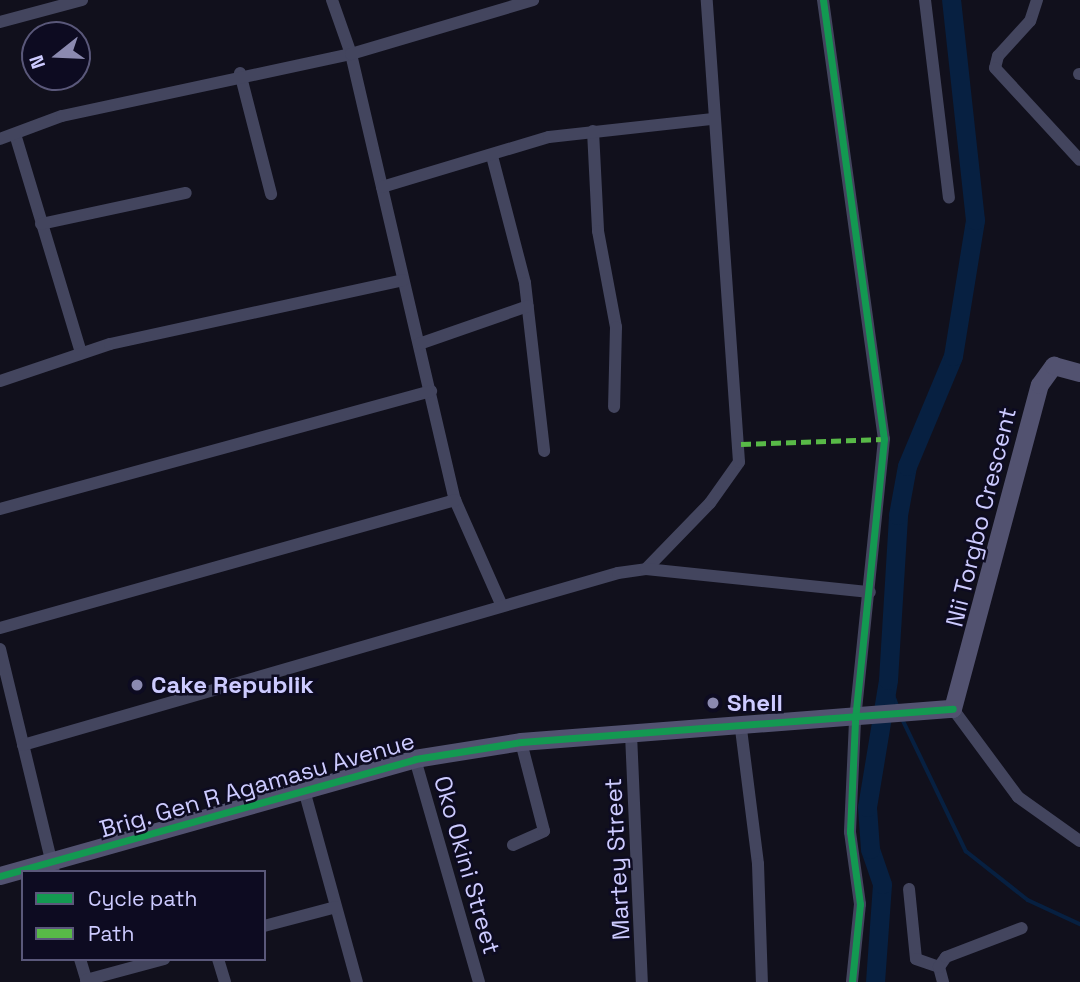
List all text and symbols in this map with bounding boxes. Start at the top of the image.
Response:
north arrow [21,21,91,91]
text: N [24,52,51,72]
street label: Nii Torgbo Crescent [940,404,1022,630]
place label: Cake Republik [151,671,314,699]
marker: Cake Republik [129,677,145,693]
place label: Shell [727,689,783,717]
marker: Shell [705,695,721,711]
street label: Brig. Gen R Agamasu Avenue [96,726,418,844]
street label: Oko Okini Street [428,772,506,958]
street label: Martey Street [598,777,636,941]
legend [21,870,266,961]
text: Cycle path [88,885,197,912]
text: Path [88,920,134,947]

